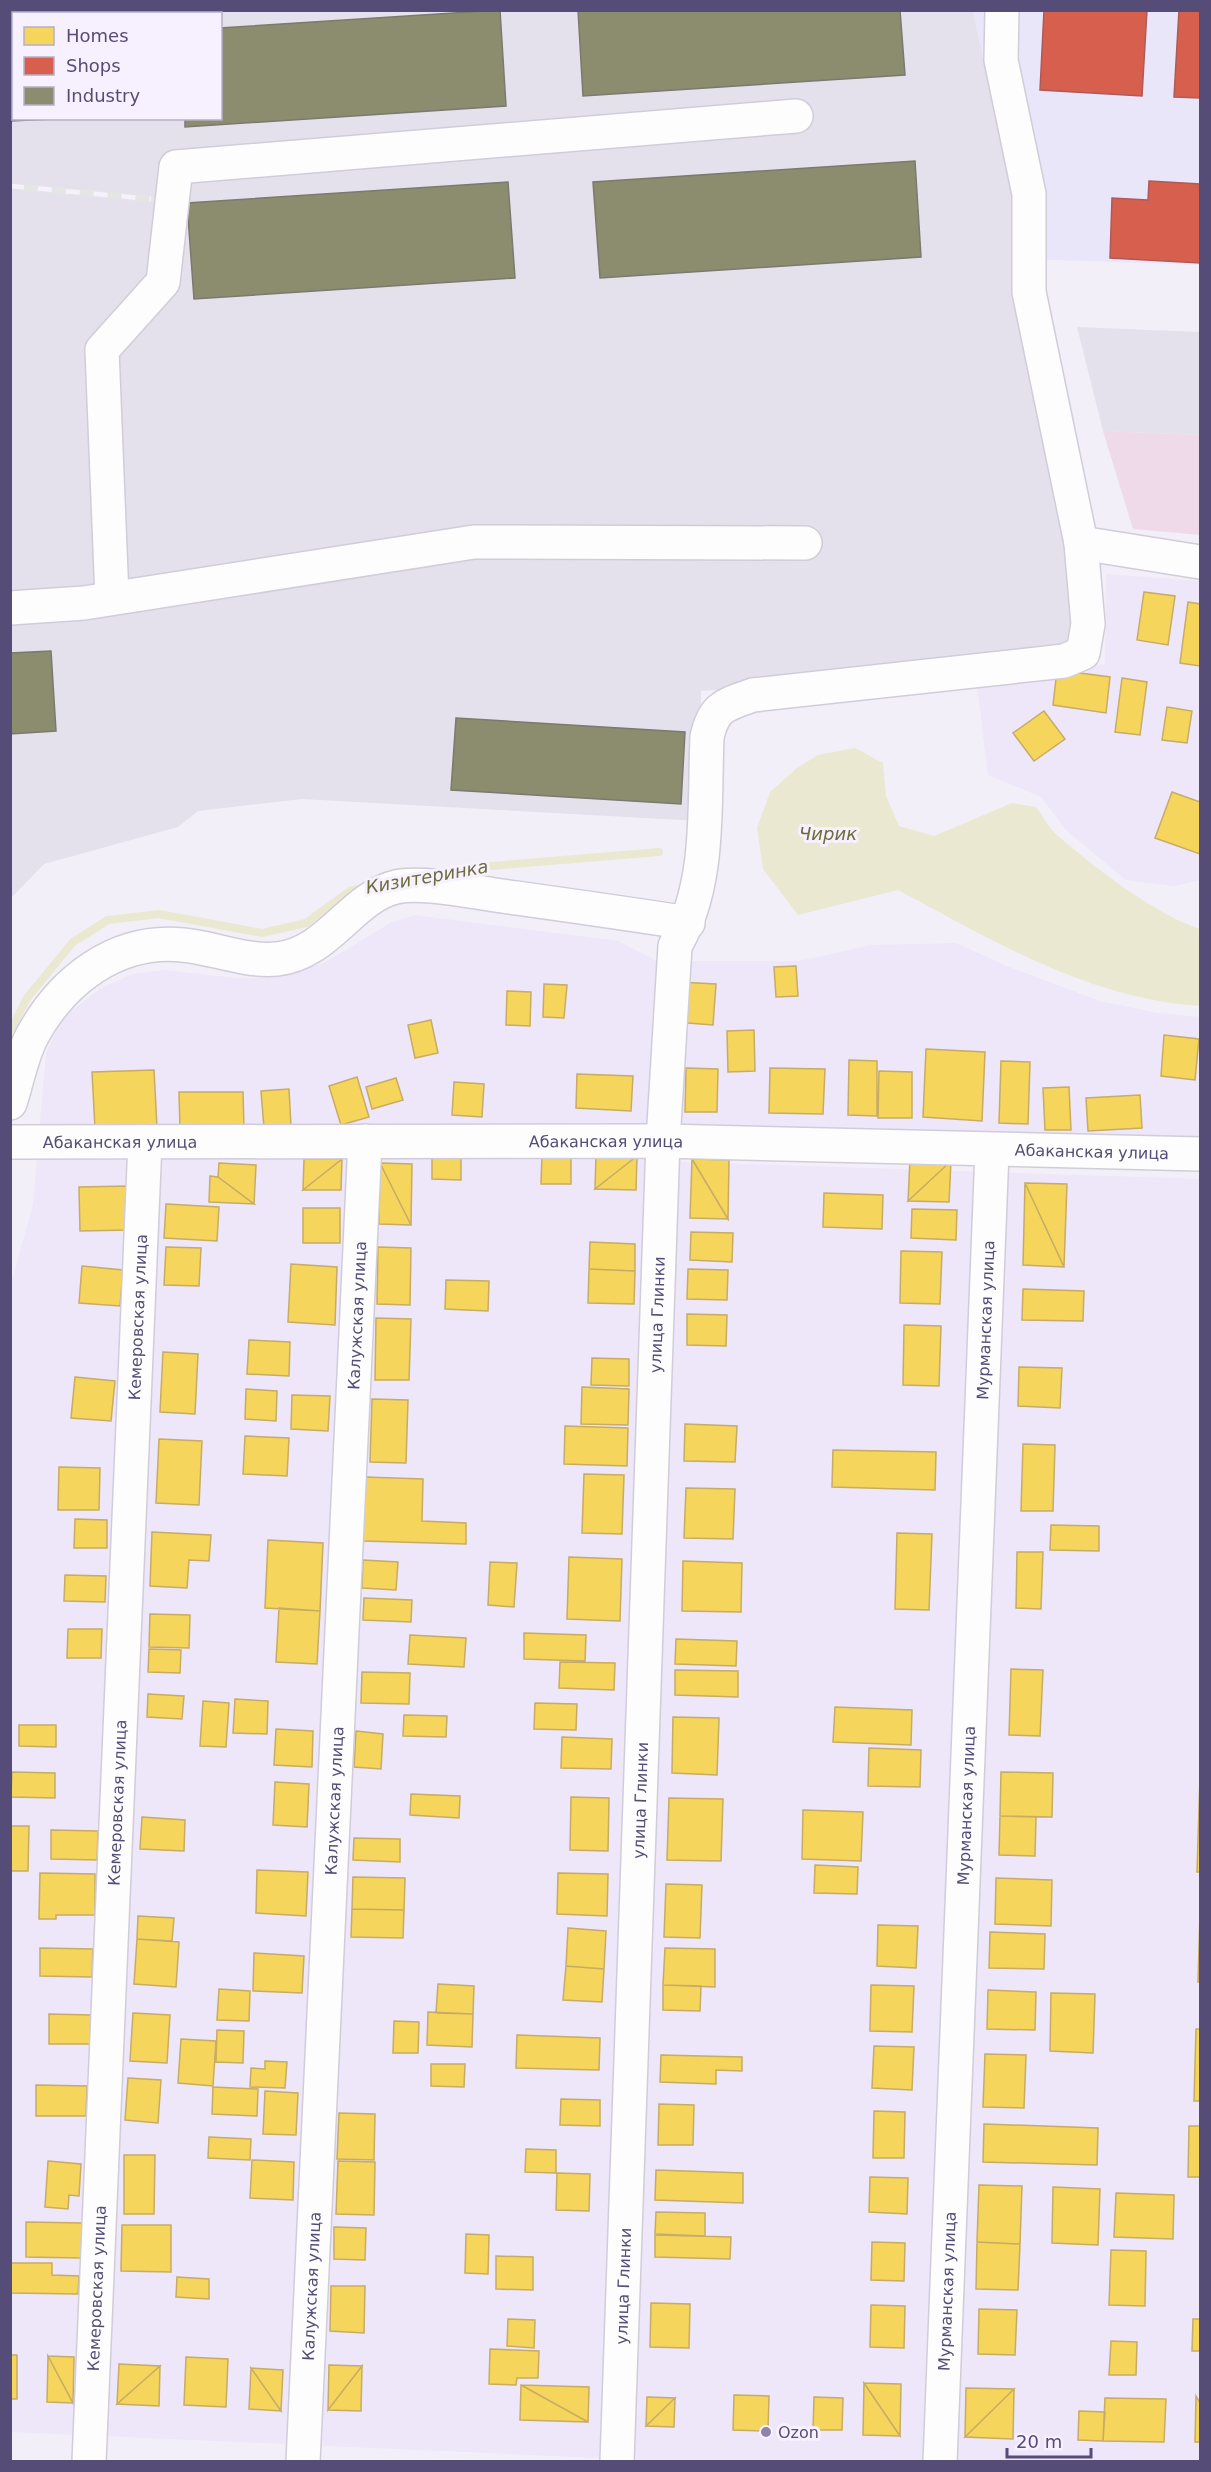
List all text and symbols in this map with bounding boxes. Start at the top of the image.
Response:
legend [12,12,222,120]
text: Homes [66,25,129,46]
text: Shops [66,55,121,76]
text: Industry [66,85,140,106]
water label: Чирик [799,823,857,844]
water label: Кизитеринка [364,855,490,898]
street label: Абаканская улица [529,1132,683,1151]
street label: Абаканская улица [43,1133,197,1152]
street label: Абаканская улица [1014,1141,1169,1163]
street label: Кемеровская улица [125,1234,151,1401]
street label: Калужская улица [344,1240,370,1390]
street label: Мурманская улица [973,1240,998,1400]
street label: улица Глинки [646,1256,669,1373]
street label: Кемеровская улица [104,1719,130,1886]
street label: Мурманская улица [954,1725,979,1886]
street label: Калужская улица [322,1726,348,1876]
street label: улица Глинки [629,1742,652,1859]
street label: Кемеровская улица [84,2205,110,2372]
street label: Калужская улица [299,2211,325,2361]
street label: Мурманская улица [935,2211,960,2371]
street label: улица Глинки [612,2227,635,2345]
scale bar [1007,2421,1091,2459]
place label: Ozon [778,2423,819,2442]
marker: Ozon [759,2425,773,2439]
text: 20 m [1016,2431,1062,2452]

